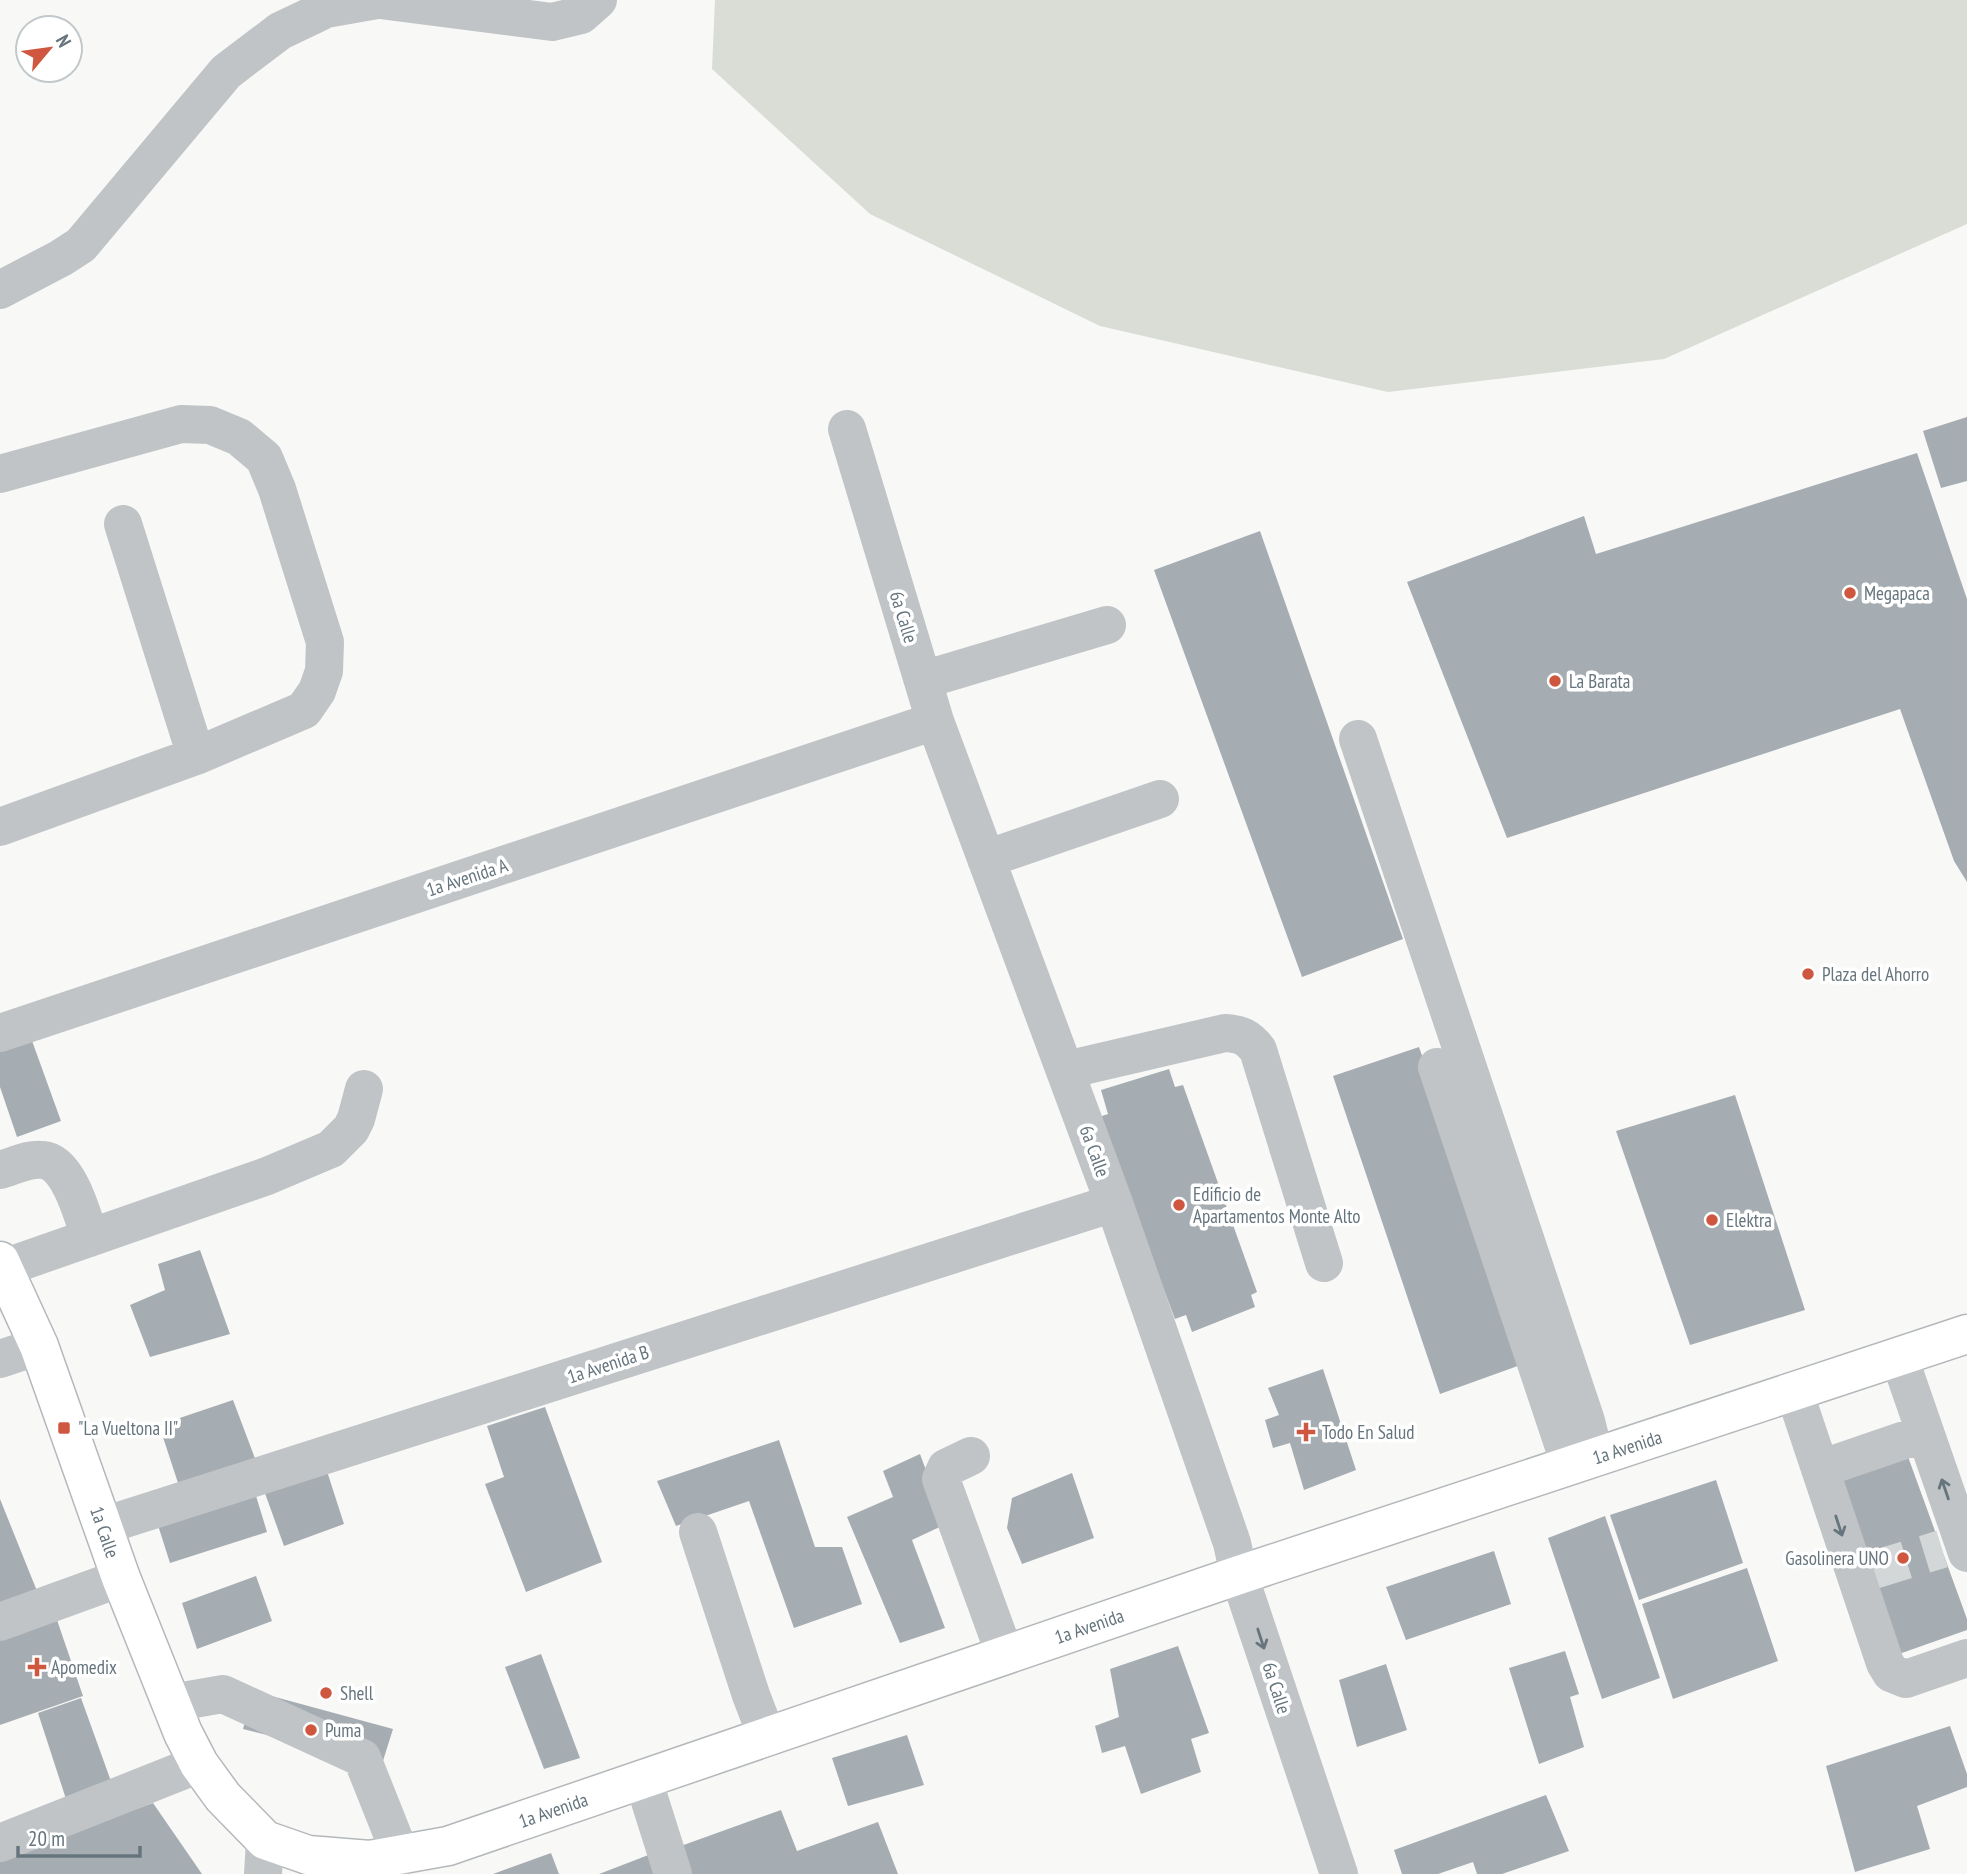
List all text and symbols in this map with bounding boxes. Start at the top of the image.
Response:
north arrow [14,14,84,84]
text: N [51,30,77,51]
place label: Megapaca [1864,581,1930,605]
marker: Megapaca [1842,585,1858,601]
street label: 6a Calle [885,588,923,646]
place label: La Barata [1569,669,1630,693]
marker: La Barata [1547,673,1563,689]
street label: 1a Avenida A [423,853,511,901]
place label: Plaza del Ahorro [1822,962,1929,986]
marker: Plaza del Ahorro [1800,966,1816,982]
street label: 6a Calle [1075,1122,1115,1180]
place label: Edificio de Apartamentos Monte Alto [1193,1182,1360,1228]
marker: Edificio de Apartamentos Monte Alto [1171,1197,1187,1213]
place label: Elektra [1726,1208,1772,1232]
marker: Elektra [1704,1212,1720,1228]
street label: 1a Avenida B [564,1340,652,1388]
place label: "La Vueltona II" [78,1416,178,1440]
marker: "La Vueltona II" [56,1420,72,1436]
place label: Todo En Salud [1322,1420,1414,1444]
marker: Todo En Salud [1296,1422,1316,1442]
street label: 1a Avenida [1589,1425,1665,1469]
one-way arrow [1938,1478,1950,1500]
street label: 1a Calle [85,1503,125,1561]
one-way arrow [1834,1514,1846,1536]
place label: Gasolinera UNO [1785,1546,1889,1570]
marker: Gasolinera UNO [1895,1550,1911,1566]
street label: 1a Avenida [1051,1603,1127,1649]
one-way arrow [1255,1628,1268,1650]
place label: Apomedix [51,1655,117,1679]
marker: Apomedix [29,1659,45,1675]
street label: 6a Calle [1257,1659,1297,1717]
place label: Shell [340,1681,374,1705]
marker: Shell [318,1685,334,1701]
place label: Puma [325,1718,361,1742]
marker: Puma [303,1722,319,1738]
street label: 1a Avenida [515,1787,591,1833]
scale bar [18,1814,140,1858]
text: 20 m [28,1825,65,1852]

